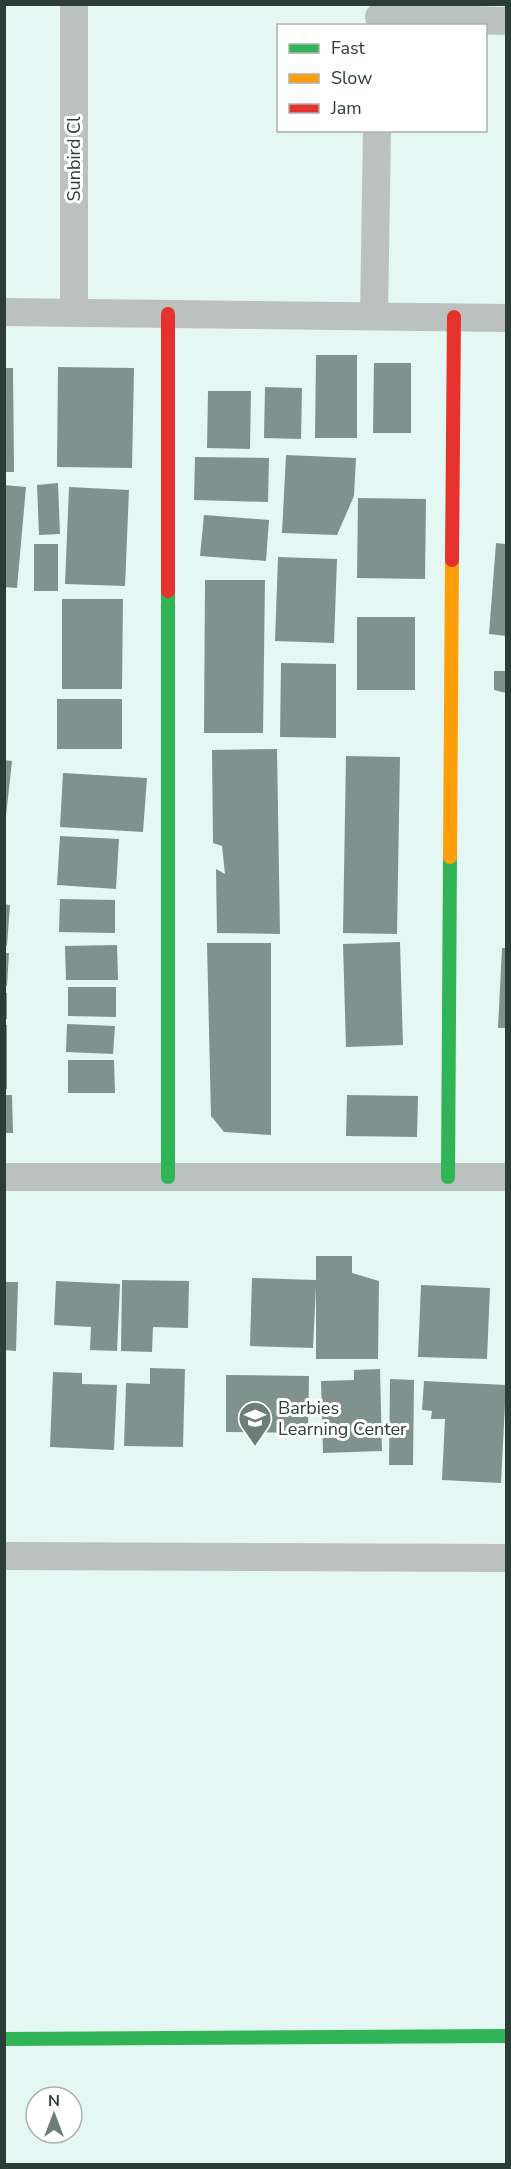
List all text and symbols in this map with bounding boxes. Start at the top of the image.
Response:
legend [277,24,487,132]
text: Fast [331,36,366,60]
text: Slow [331,66,372,90]
text: Jam [330,96,362,120]
street label: Sunbird Cl [62,116,86,201]
place label: Barbies Learning Center [278,1396,407,1441]
school or university icon: Barbies Learning Center [237,1400,273,1447]
north arrow [24,2085,84,2145]
text: N [48,2090,60,2112]

